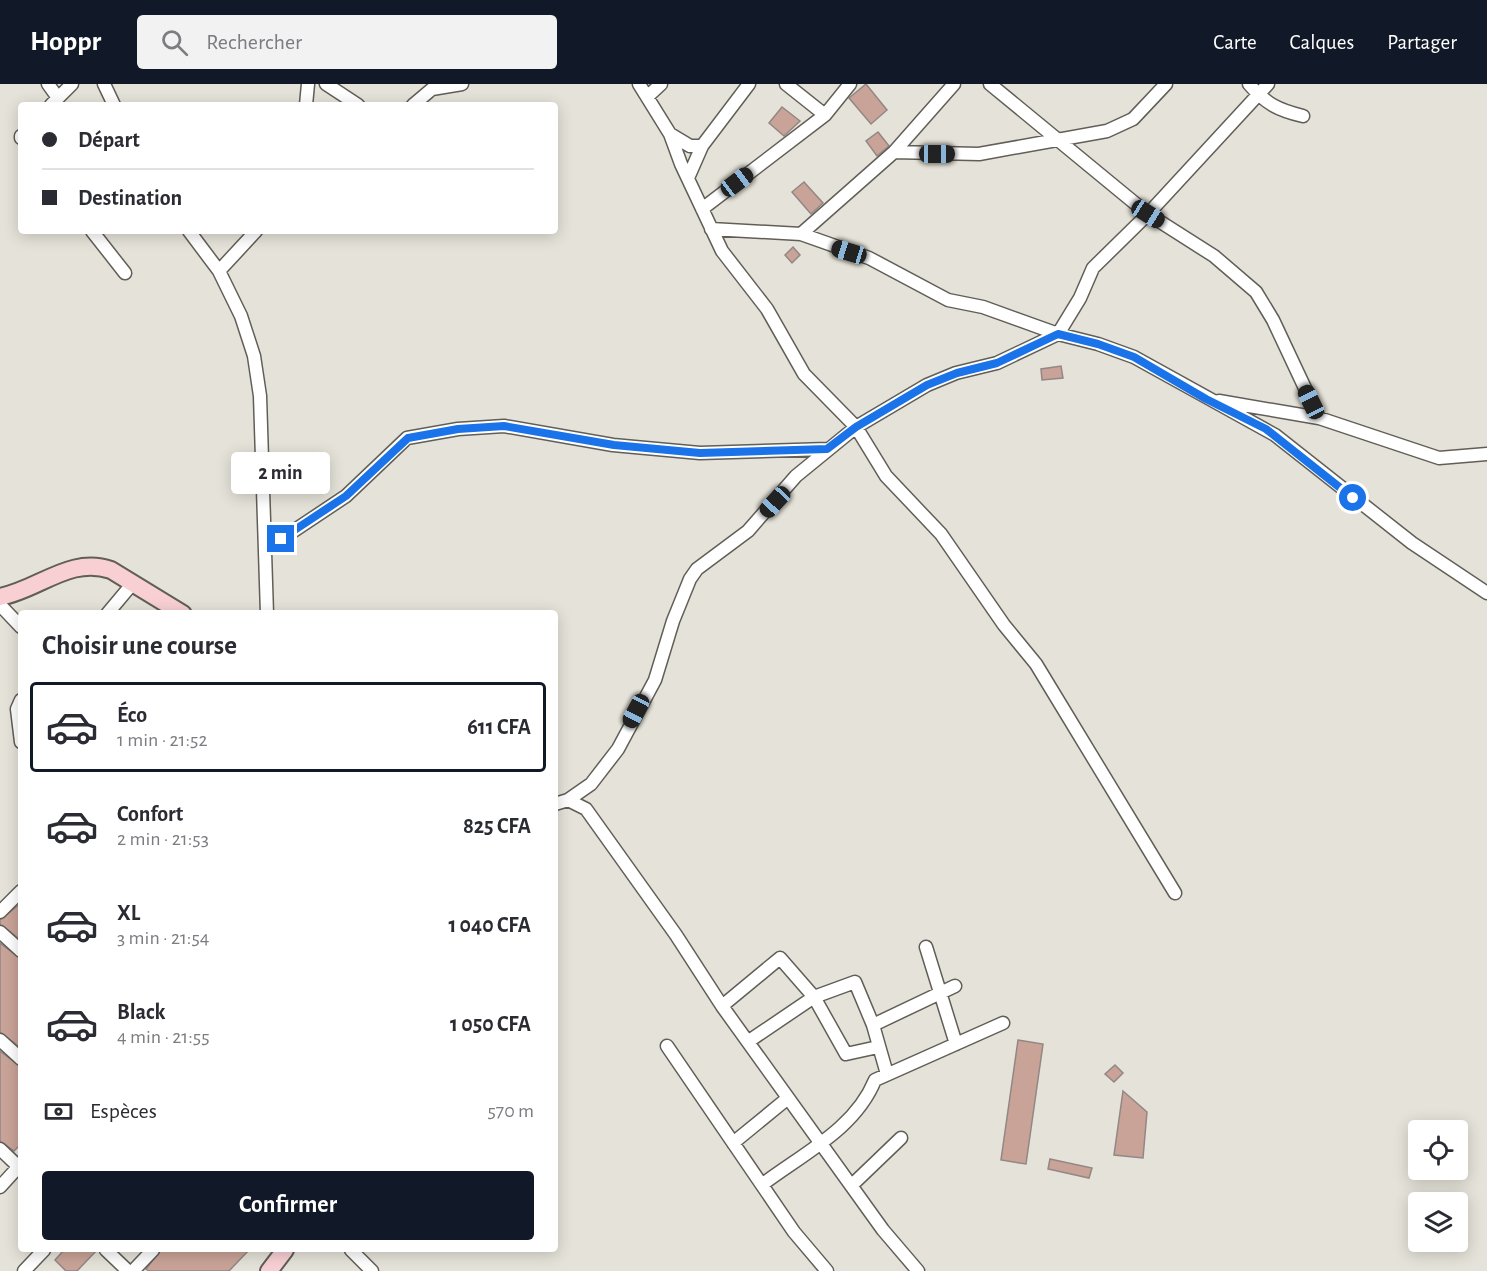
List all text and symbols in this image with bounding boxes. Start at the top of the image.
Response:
search box [137,15,557,69]
icon: search [158,26,191,59]
text: Hoppr [30,28,101,56]
text: Rechercher [206,31,302,53]
text: Carte [1213,32,1257,53]
text: Calques [1290,32,1354,53]
text: Partager [1387,32,1457,53]
text: Départ [78,129,140,151]
car [919,145,955,163]
car [717,164,757,200]
text: Destination [78,187,182,209]
car [1128,197,1168,231]
car [829,238,869,266]
car [1295,382,1327,422]
callout: 2 min [232,452,330,494]
text: 2 min [258,463,303,483]
car [756,483,794,521]
route start [1339,484,1366,511]
route end [267,525,294,552]
text: Choisir une course [42,632,237,659]
car [620,691,652,731]
icon: car [45,700,99,754]
text: Éco [117,704,147,726]
text: 611 CFA [467,716,531,738]
text: 1 min · 21:52 [117,730,208,750]
icon: car [45,799,99,853]
text: Confort [117,803,183,825]
text: 825 CFA [463,815,531,837]
text: 2 min · 21:53 [117,829,209,849]
icon: car [45,898,99,952]
text: XL [117,902,140,924]
text: 1 040 CFA [448,914,531,936]
text: 3 min · 21:54 [117,928,209,948]
icon: car [45,997,99,1051]
text: Black [117,1001,165,1023]
text: 1 050 CFA [450,1013,531,1035]
text: 4 min · 21:55 [117,1027,210,1047]
icon: cash [42,1095,75,1128]
text: Espèces [90,1100,157,1122]
text: 570 m [487,1101,534,1121]
map controls [1408,1120,1468,1252]
button: locate [1408,1120,1468,1180]
button: Confirmer [42,1171,534,1240]
button: layers [1408,1192,1468,1252]

